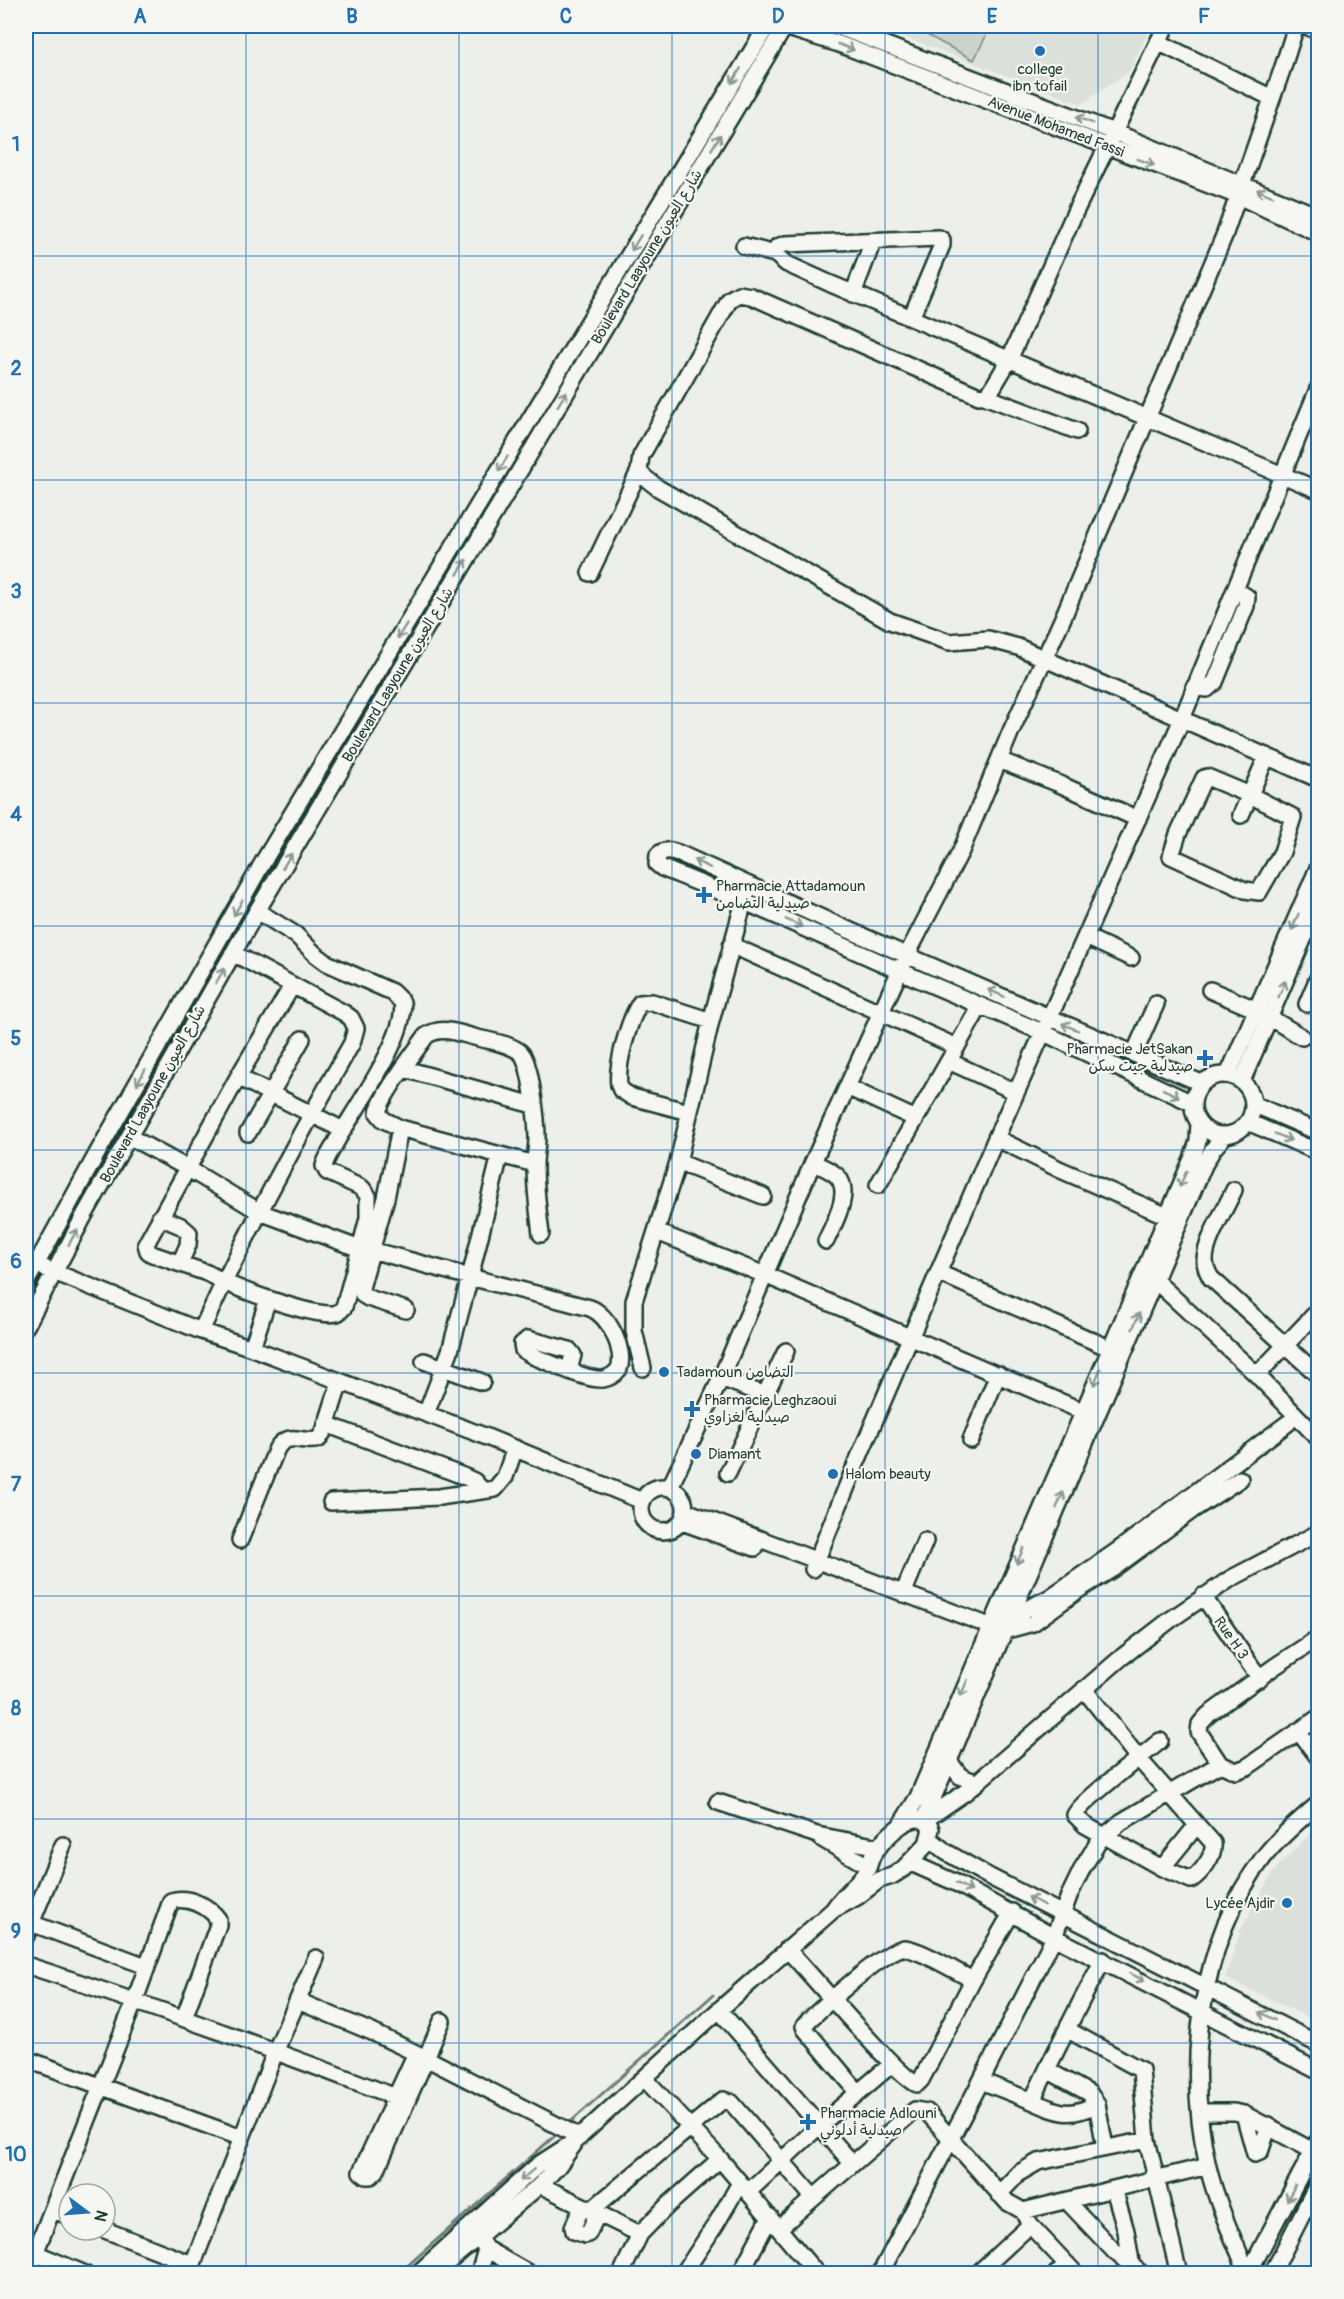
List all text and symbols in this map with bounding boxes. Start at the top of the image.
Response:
text: A [134,4,147,29]
text: B [346,4,358,29]
text: C [560,4,572,29]
text: D [772,4,785,29]
text: E [987,4,998,29]
text: F [1198,4,1210,29]
one-way arrow [836,42,855,53]
marker: college ibn tofail [1033,44,1047,58]
place label: college ibn tofail [1013,60,1067,96]
one-way arrow [730,67,742,84]
street label: Avenue Mohamed Fassi [985,92,1127,162]
one-way arrow [1075,113,1094,124]
text: 1 [12,132,20,157]
one-way arrow [710,134,722,151]
one-way arrow [1136,157,1155,168]
street label: Boulevard Laayoune شارع العيون [587,166,707,348]
one-way arrow [1256,187,1274,198]
one-way arrow [630,234,642,251]
text: 2 [10,356,22,381]
one-way arrow [556,391,568,408]
one-way arrow [496,455,508,472]
one-way arrow [456,559,468,576]
text: 3 [10,579,22,604]
street label: Boulevard Laayoune شارع العيون [338,584,458,766]
one-way arrow [396,622,408,639]
text: 4 [10,802,22,827]
one-way arrow [281,853,293,870]
one-way arrow [693,857,711,869]
place label: Pharmacie Attadamoun صيدلية التضامن [716,877,865,913]
marker: Pharmacie Attadamoun صيدلية التضامن [697,888,711,902]
one-way arrow [232,899,244,916]
one-way arrow [1289,912,1300,930]
one-way arrow [784,918,802,930]
one-way arrow [215,967,226,985]
one-way arrow [1277,981,1289,999]
one-way arrow [987,987,1005,999]
street label: Boulevard Laayoune شارع العيون [96,1002,210,1186]
one-way arrow [1062,1021,1080,1032]
text: 5 [11,1026,22,1051]
place label: Pharmacie JetSakan صيدلية جيت سكن [1067,1040,1193,1076]
marker: Pharmacie JetSakan صيدلية جيت سكن [1198,1051,1212,1065]
one-way arrow [135,1068,147,1085]
one-way arrow [1162,1088,1180,1100]
one-way arrow [1274,1132,1292,1143]
one-way arrow [1177,1170,1188,1188]
one-way arrow [67,1229,79,1246]
text: 6 [10,1249,22,1274]
one-way arrow [1131,1312,1142,1330]
place label: Tadamoun التضامن [676,1363,794,1382]
marker: Tadamoun التضامن [657,1365,671,1379]
one-way arrow [1091,1368,1102,1386]
place label: Pharmacie Leghzaoui صيدلية لغزاوي [704,1391,837,1428]
marker: Pharmacie Leghzaoui صيدلية لغزاوي [685,1402,699,1416]
place label: Diamant [708,1445,762,1464]
marker: Diamant [689,1447,703,1461]
place label: Halom beauty [845,1465,931,1484]
marker: Halom beauty [826,1467,840,1481]
text: 7 [11,1472,22,1497]
one-way arrow [1055,1491,1066,1510]
one-way arrow [1014,1547,1025,1565]
street label: Rue H 3 [1209,1613,1253,1663]
one-way arrow [958,1678,969,1696]
text: 8 [11,1696,21,1721]
one-way arrow [955,1881,972,1893]
place label: Lycée Ajdir [1205,1894,1276,1913]
one-way arrow [1028,1895,1046,1906]
marker: Lycée Ajdir [1280,1896,1294,1910]
text: 9 [11,1919,21,1944]
one-way arrow [1127,1972,1145,1984]
one-way arrow [1259,2010,1276,2022]
place label: Pharmacie Adlouni صيدلية أدلوني [820,2104,937,2143]
marker: Pharmacie Adlouni صيدلية أدلوني [801,2115,815,2129]
text: 10 [5,2142,27,2167]
one-way arrow [520,2168,535,2182]
north arrow [57,2182,117,2242]
one-way arrow [1285,2183,1297,2201]
text: N [89,2208,112,2224]

